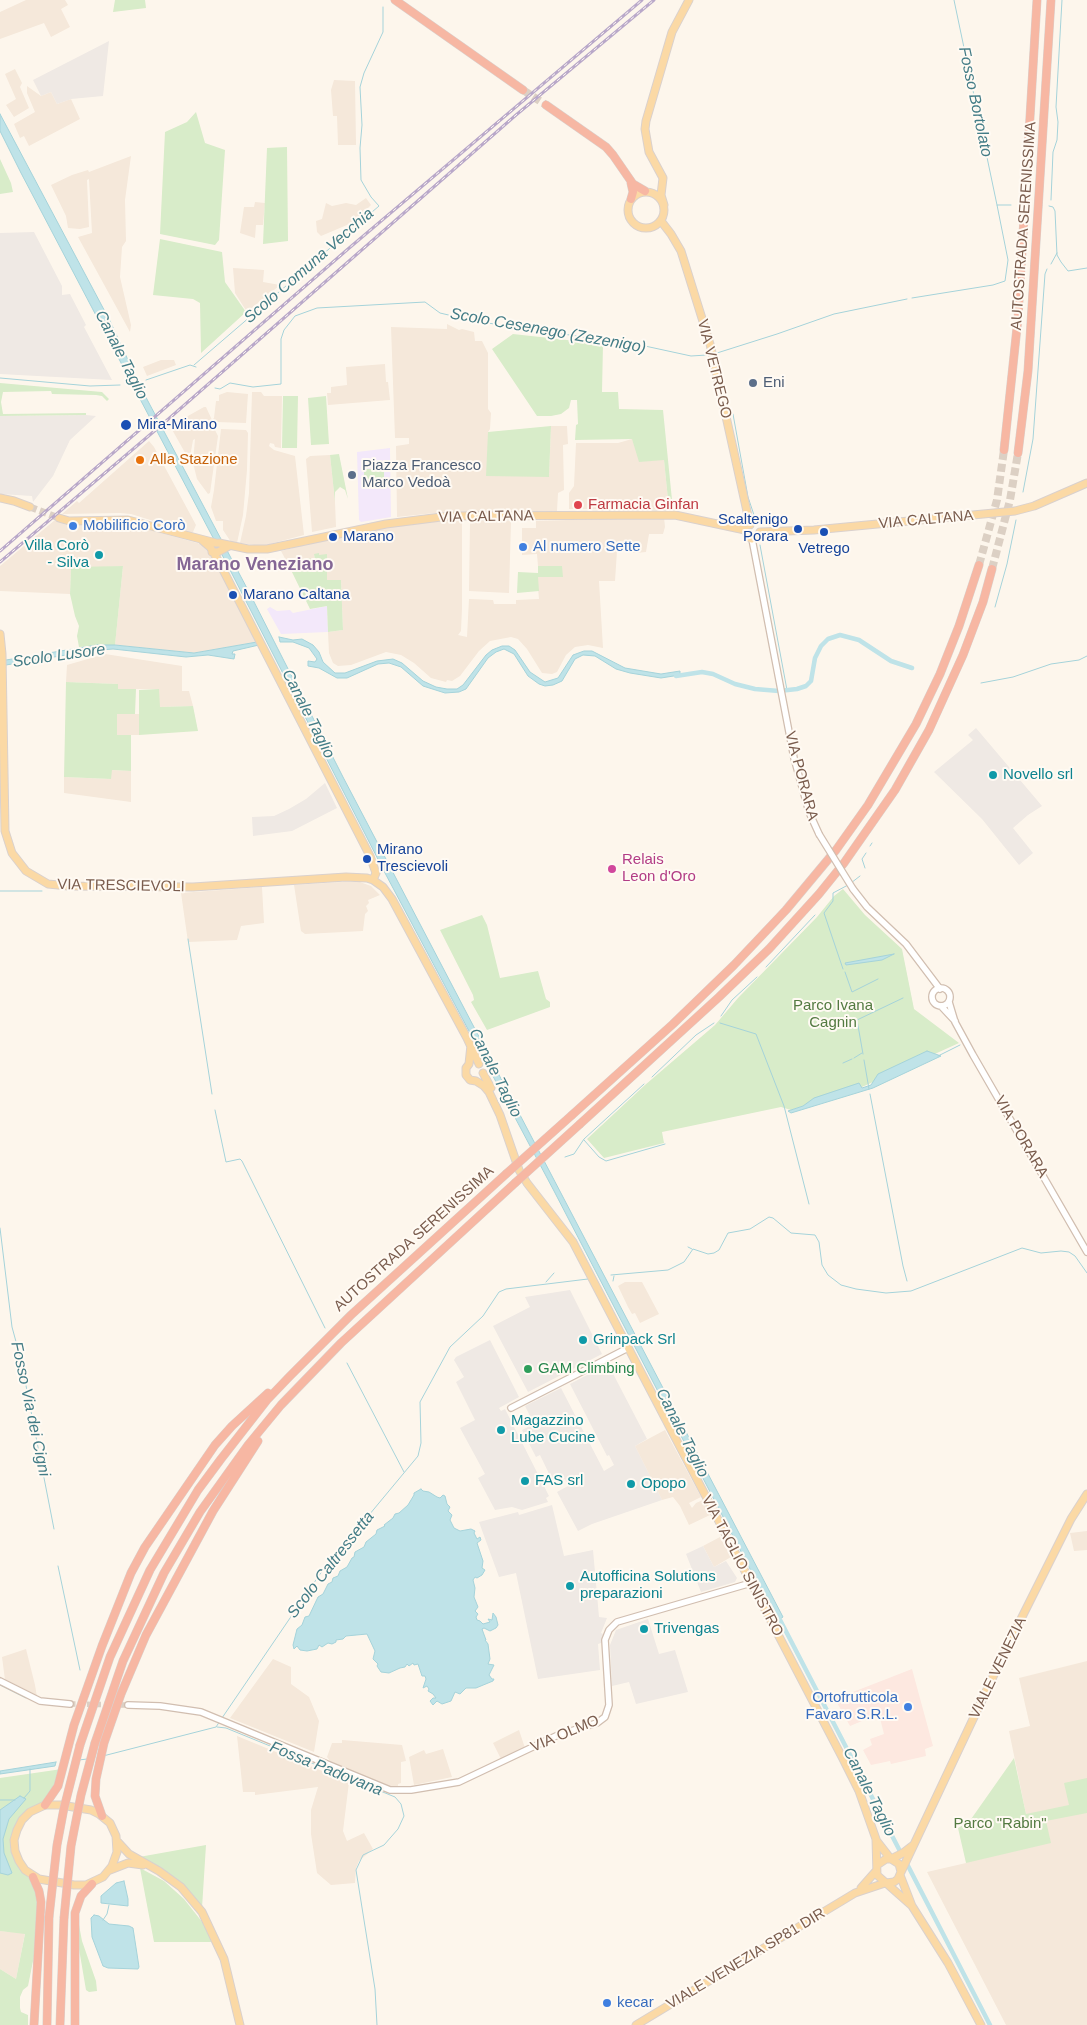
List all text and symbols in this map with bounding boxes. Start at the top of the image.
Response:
water label: Fosso Bortolato [954,45,996,159]
street label: AUTOSTRADA SERENISSIMA [1008,121,1040,331]
water label: Scolo Comuna Vecchia [240,204,378,328]
water label: Scolo Cesenego (Zezenigo) [449,304,647,358]
water label: Canale Taglio [90,307,152,403]
street label: VIA VETREGO [693,317,735,421]
place label: Eni [763,374,785,392]
marker: Eni [747,377,759,389]
place label: Mira-Mirano [137,416,217,434]
marker: Mira-Mirano [119,418,133,432]
place label: Alla Stazione [150,451,238,469]
marker: Alla Stazione [134,454,146,466]
place label: Piazza Francesco Marco Vedoà [362,457,481,492]
marker: Piazza Francesco Marco Vedoà [346,469,358,481]
place label: Farmacia Ginfan [588,496,699,514]
marker: Farmacia Ginfan [572,499,584,511]
street label: VIA CALTANA [438,507,534,527]
street label: VIA CALTANA [878,507,974,533]
place label: Scaltenigo Porara [718,511,788,546]
place label: Mobilificio Corò [83,517,186,535]
marker: Mobilificio Corò [67,520,79,532]
marker: Scaltenigo Porara [792,523,804,535]
marker: Vetrego [818,526,830,538]
place label: Marano [343,528,394,546]
marker: Marano [327,531,339,543]
place label: Villa Corò - Silva [24,537,89,572]
place label: Al numero Sette [533,538,641,556]
place label: Vetrego [798,540,850,558]
marker: Al numero Sette [517,541,529,553]
marker: Villa Corò - Silva [93,549,105,561]
district label: Marano Veneziano [176,554,334,576]
place label: Marano Caltana [243,586,350,604]
marker: Marano Caltana [227,589,239,601]
water label: Scolo Lusore [11,640,107,672]
water label: Canale Taglio [277,666,339,762]
street label: VIA PORARA [780,729,822,823]
place label: Novello srl [1003,766,1073,784]
marker: Novello srl [987,769,999,781]
place label: Mirano Trescievoli [377,841,448,876]
place label: Relais Leon d'Oro [622,851,696,886]
marker: Mirano Trescievoli [361,853,373,865]
marker: Relais Leon d'Oro [606,863,618,875]
street label: VIA TRESCIEVOLI [57,876,185,896]
park label: Parco Ivana Cagnin [793,997,873,1032]
water label: Canale Taglio [464,1025,526,1121]
street label: VIA PORARA [990,1093,1052,1181]
street label: AUTOSTRADA SERENISSIMA [330,1162,498,1316]
place label: Grinpack Srl [593,1331,676,1349]
marker: Grinpack Srl [577,1334,589,1346]
water label: Fosso Via dei Cigni [6,1340,54,1478]
place label: GAM Climbing [538,1360,635,1378]
marker: GAM Climbing [522,1363,534,1375]
water label: Canale Taglio [651,1385,713,1481]
place label: Magazzino Lube Cucine [511,1412,595,1447]
marker: Magazzino Lube Cucine [495,1424,507,1436]
place label: FAS srl [535,1472,583,1490]
marker: FAS srl [519,1475,531,1487]
place label: Opopo [641,1475,686,1493]
marker: Opopo [625,1478,637,1490]
street label: VIA TAGLIO SINISTRO [697,1492,787,1640]
water label: Scolo Caltressetta [283,1508,379,1622]
place label: Autofficina Solutions preparazioni [580,1568,716,1603]
marker: Autofficina Solutions preparazioni [564,1580,576,1592]
street label: VIALE VENEZIA [966,1614,1030,1722]
place label: Trivengas [654,1620,719,1638]
marker: Trivengas [638,1623,650,1635]
place label: Ortofrutticola Favaro S.R.L. [805,1689,898,1724]
marker: Ortofrutticola Favaro S.R.L. [902,1701,914,1713]
street label: VIA OLMO [528,1712,602,1756]
water label: Fossa Padovana [267,1738,385,1800]
water label: Canale Taglio [838,1744,900,1840]
park label: Parco "Rabin" [953,1815,1047,1833]
street label: VIALE VENEZIA SP81 DIR [663,1904,829,2014]
place label: kecar [617,1994,654,2012]
marker: kecar [601,1997,613,2009]

